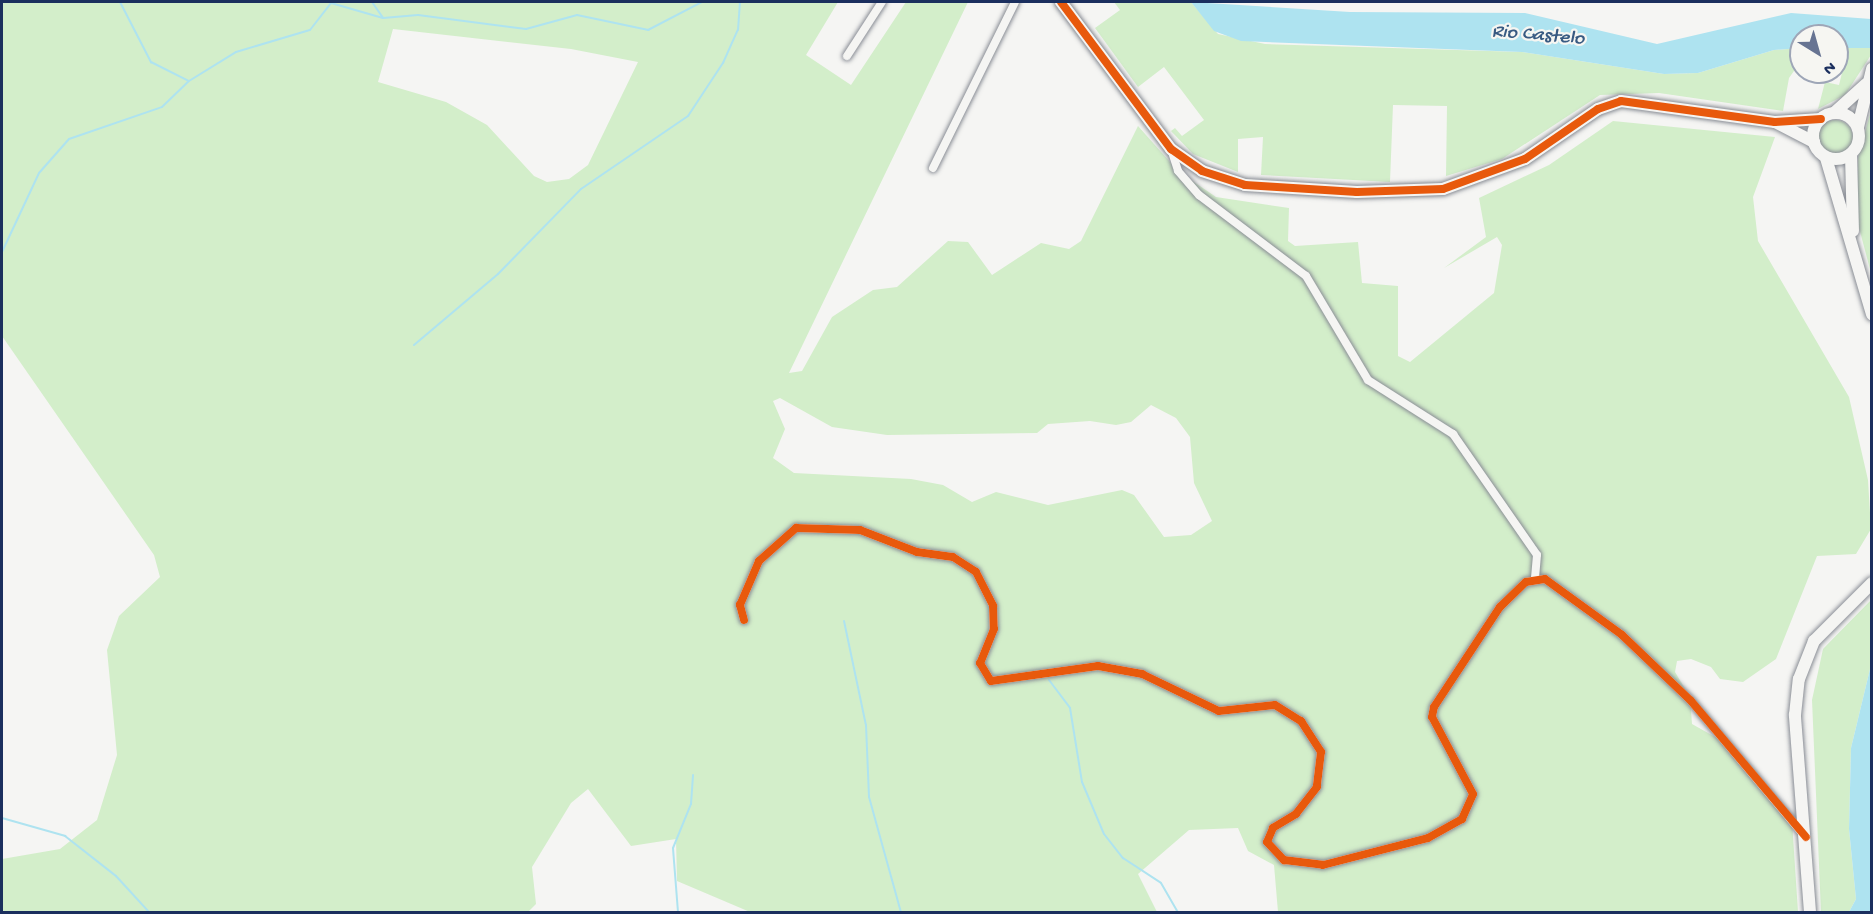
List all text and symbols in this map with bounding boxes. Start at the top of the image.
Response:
water label: Rio Castelo [1491,20,1585,52]
north arrow [1789,24,1849,84]
text: N [1819,56,1839,78]

